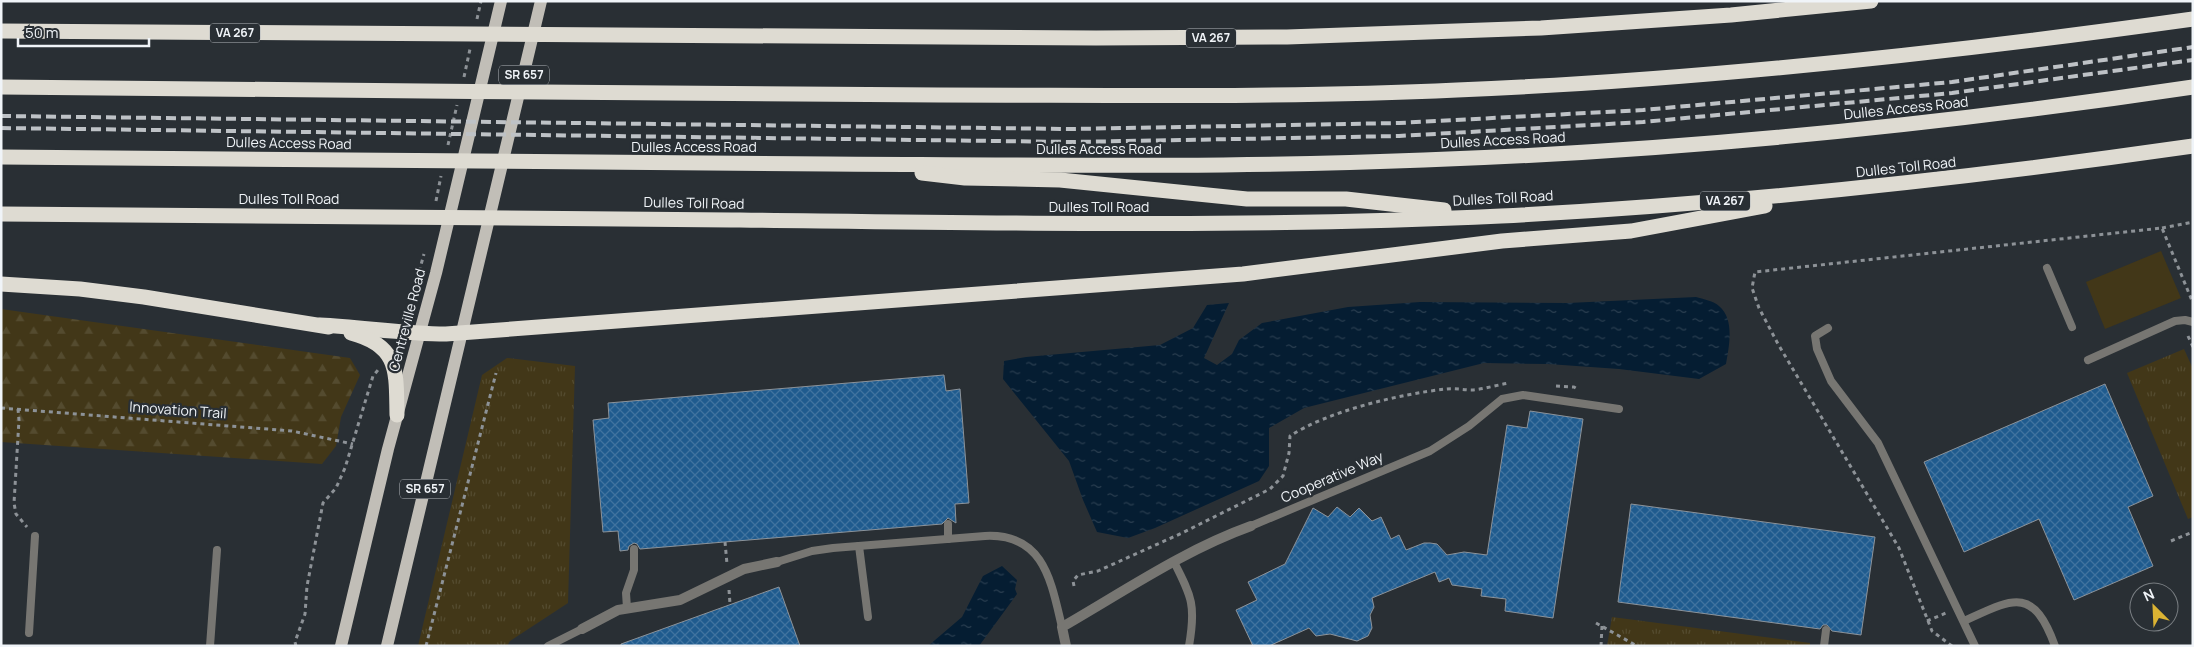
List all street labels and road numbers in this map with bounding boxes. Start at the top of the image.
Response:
road number: VA 267 [210,23,260,42]
road number: VA 267 [1186,28,1236,48]
road number: SR 657 [499,66,549,84]
street label: Dulles Access Road [1843,92,1969,124]
street label: Dulles Access Road [1440,127,1566,152]
street label: Dulles Access Road [226,132,352,153]
street label: Dulles Access Road [631,137,757,156]
street label: Dulles Access Road [1036,139,1162,158]
street label: Dulles Toll Road [1855,152,1957,181]
street label: Dulles Toll Road [1452,185,1554,210]
street label: Dulles Toll Road [239,189,339,208]
street label: Dulles Toll Road [644,192,744,213]
road number: VA 267 [1700,192,1750,210]
street label: Dulles Toll Road [1049,197,1149,216]
street label: Centreville Road [384,266,429,373]
street label: Innovation Trail [129,397,227,422]
street label: Cooperative Way [1278,446,1386,507]
road number: SR 657 [400,479,450,498]

